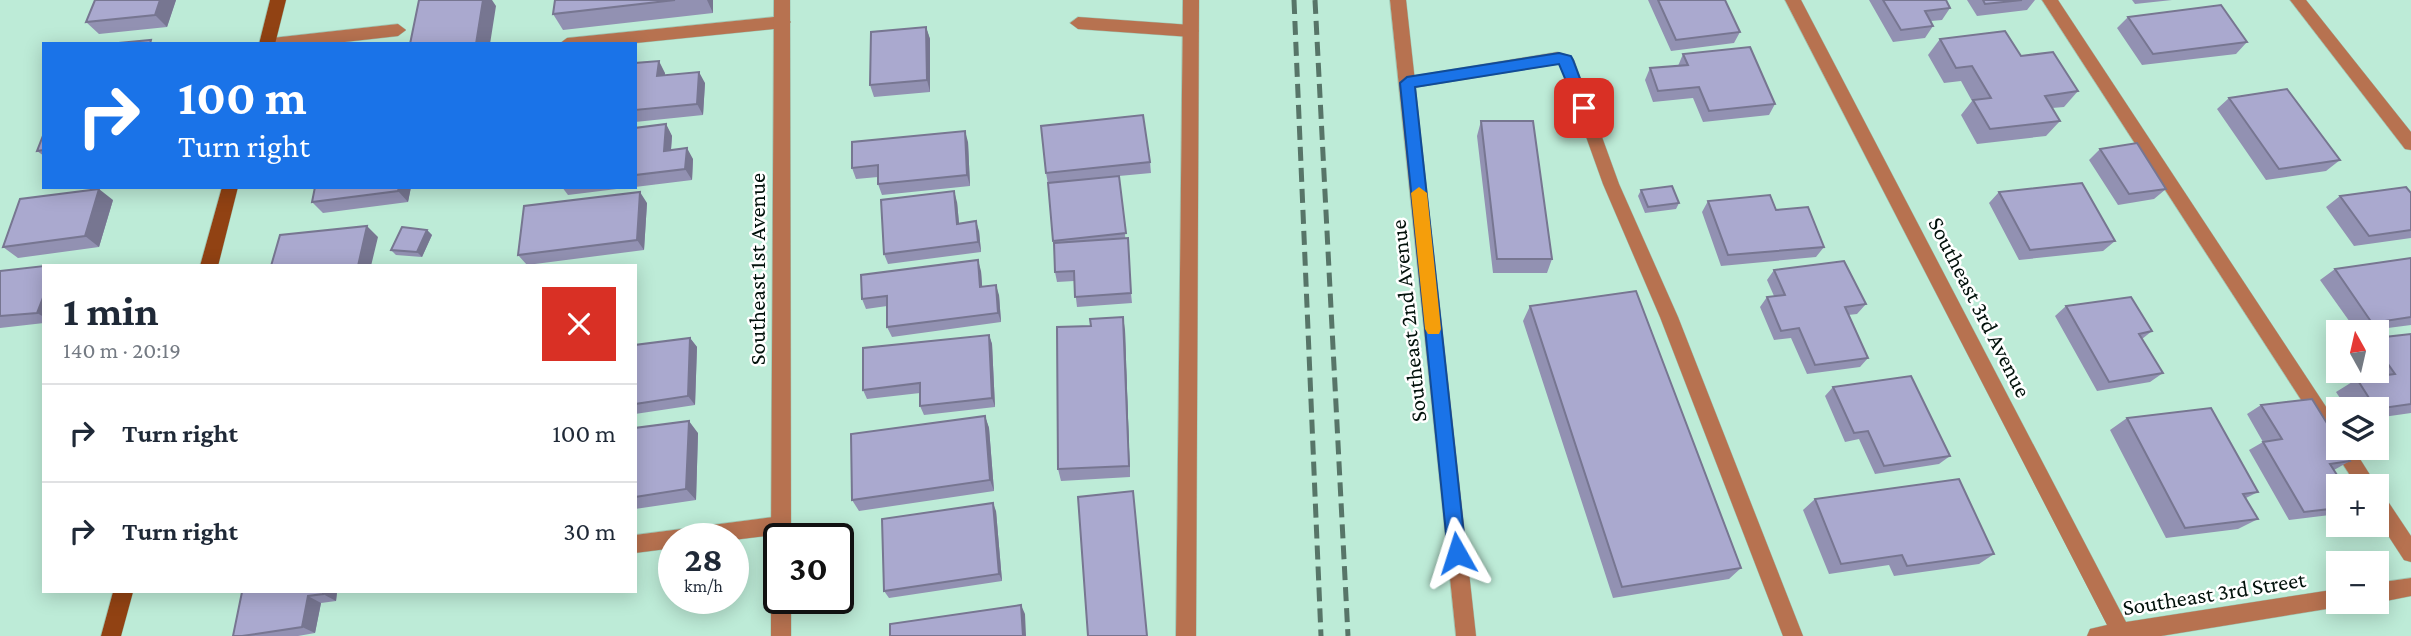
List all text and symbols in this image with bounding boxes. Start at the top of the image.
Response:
icon: right [63,70,154,161]
text: 100 m [178,70,307,125]
pin [1554,78,1614,138]
icon: arrive [1565,89,1603,127]
text: Turn right [178,128,310,164]
street label: Southeast 1st Avenue [744,173,770,365]
street label: Southeast 3rd Avenue [1923,213,2037,401]
street label: Southeast 2nd Avenue [1384,218,1432,424]
text: 1 min [63,287,159,334]
button: close [542,287,616,361]
north arrow [2326,320,2389,383]
map controls [2326,320,2389,614]
text: 140 m · 20:19 [63,337,181,363]
button: layers [2326,397,2389,460]
icon: right [63,414,101,452]
text: Turn right [122,419,238,448]
text: 100 m [552,419,616,448]
button: + [2326,474,2389,537]
icon: right [63,512,101,550]
position arrow [1420,516,1494,590]
text: Turn right [122,517,238,546]
text: 30 m [563,517,616,546]
speed limit sign: 30 [763,523,854,614]
text: 28 [684,540,723,579]
button: − [2326,551,2389,614]
street label: Southeast 3rd Street [2121,566,2308,620]
text: km/h [684,576,723,596]

